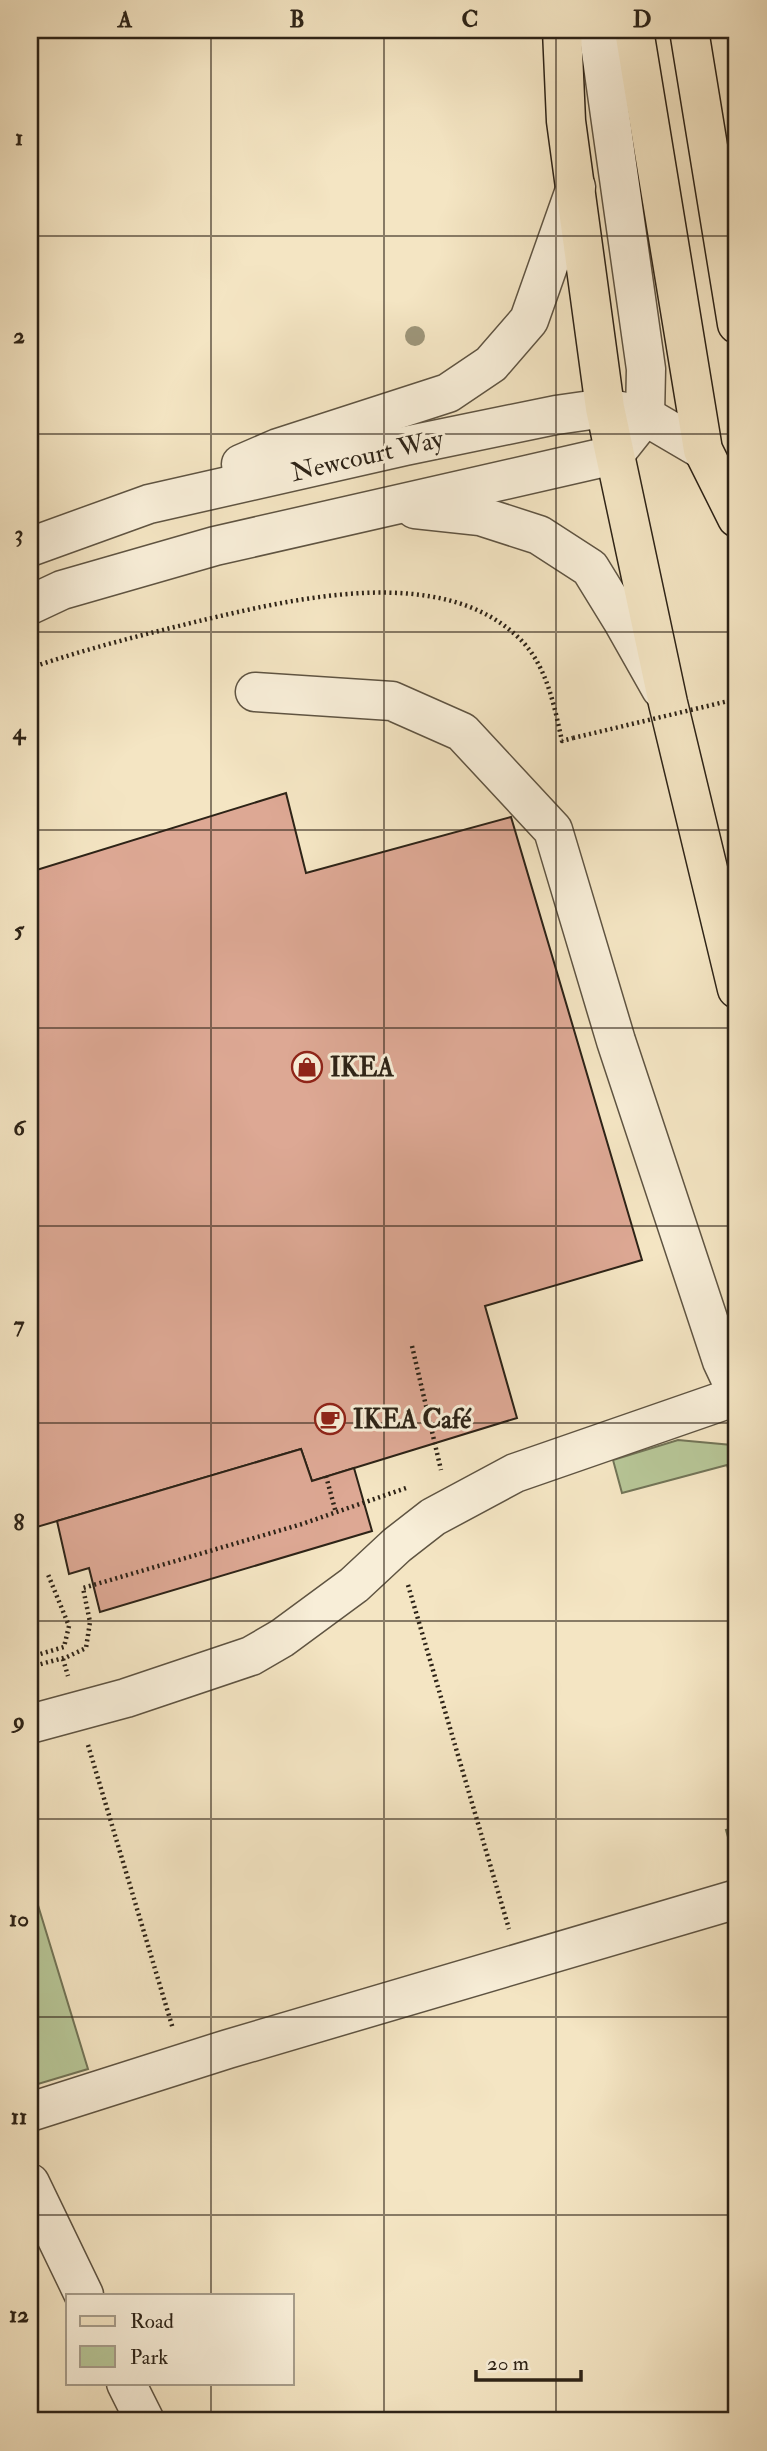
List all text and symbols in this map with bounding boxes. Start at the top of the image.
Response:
text: A [117,5,133,34]
text: B [289,5,305,34]
text: C [462,5,478,34]
text: D [633,5,651,34]
text: 1 [15,123,23,152]
text: 2 [13,321,25,350]
street label: Newcourt Way [288,423,447,489]
text: 3 [15,519,23,548]
text: 4 [12,717,27,746]
text: 5 [14,915,25,944]
shop icon: IKEA [290,1050,324,1084]
place label: IKEA [330,1052,394,1084]
text: 6 [13,1113,27,1142]
text: 7 [14,1310,25,1339]
cafe icon: IKEA Café [313,1402,347,1436]
place label: IKEA Café [353,1404,472,1436]
text: 8 [14,1508,25,1537]
text: 9 [11,1706,25,1735]
text: 10 [9,1904,29,1933]
text: 11 [11,2102,27,2131]
legend [66,2294,294,2384]
text: 12 [9,2300,29,2329]
text: Road [130,2308,175,2335]
scale bar [476,2339,582,2383]
text: Park [130,2344,168,2371]
text: 20 m [487,2350,529,2377]

